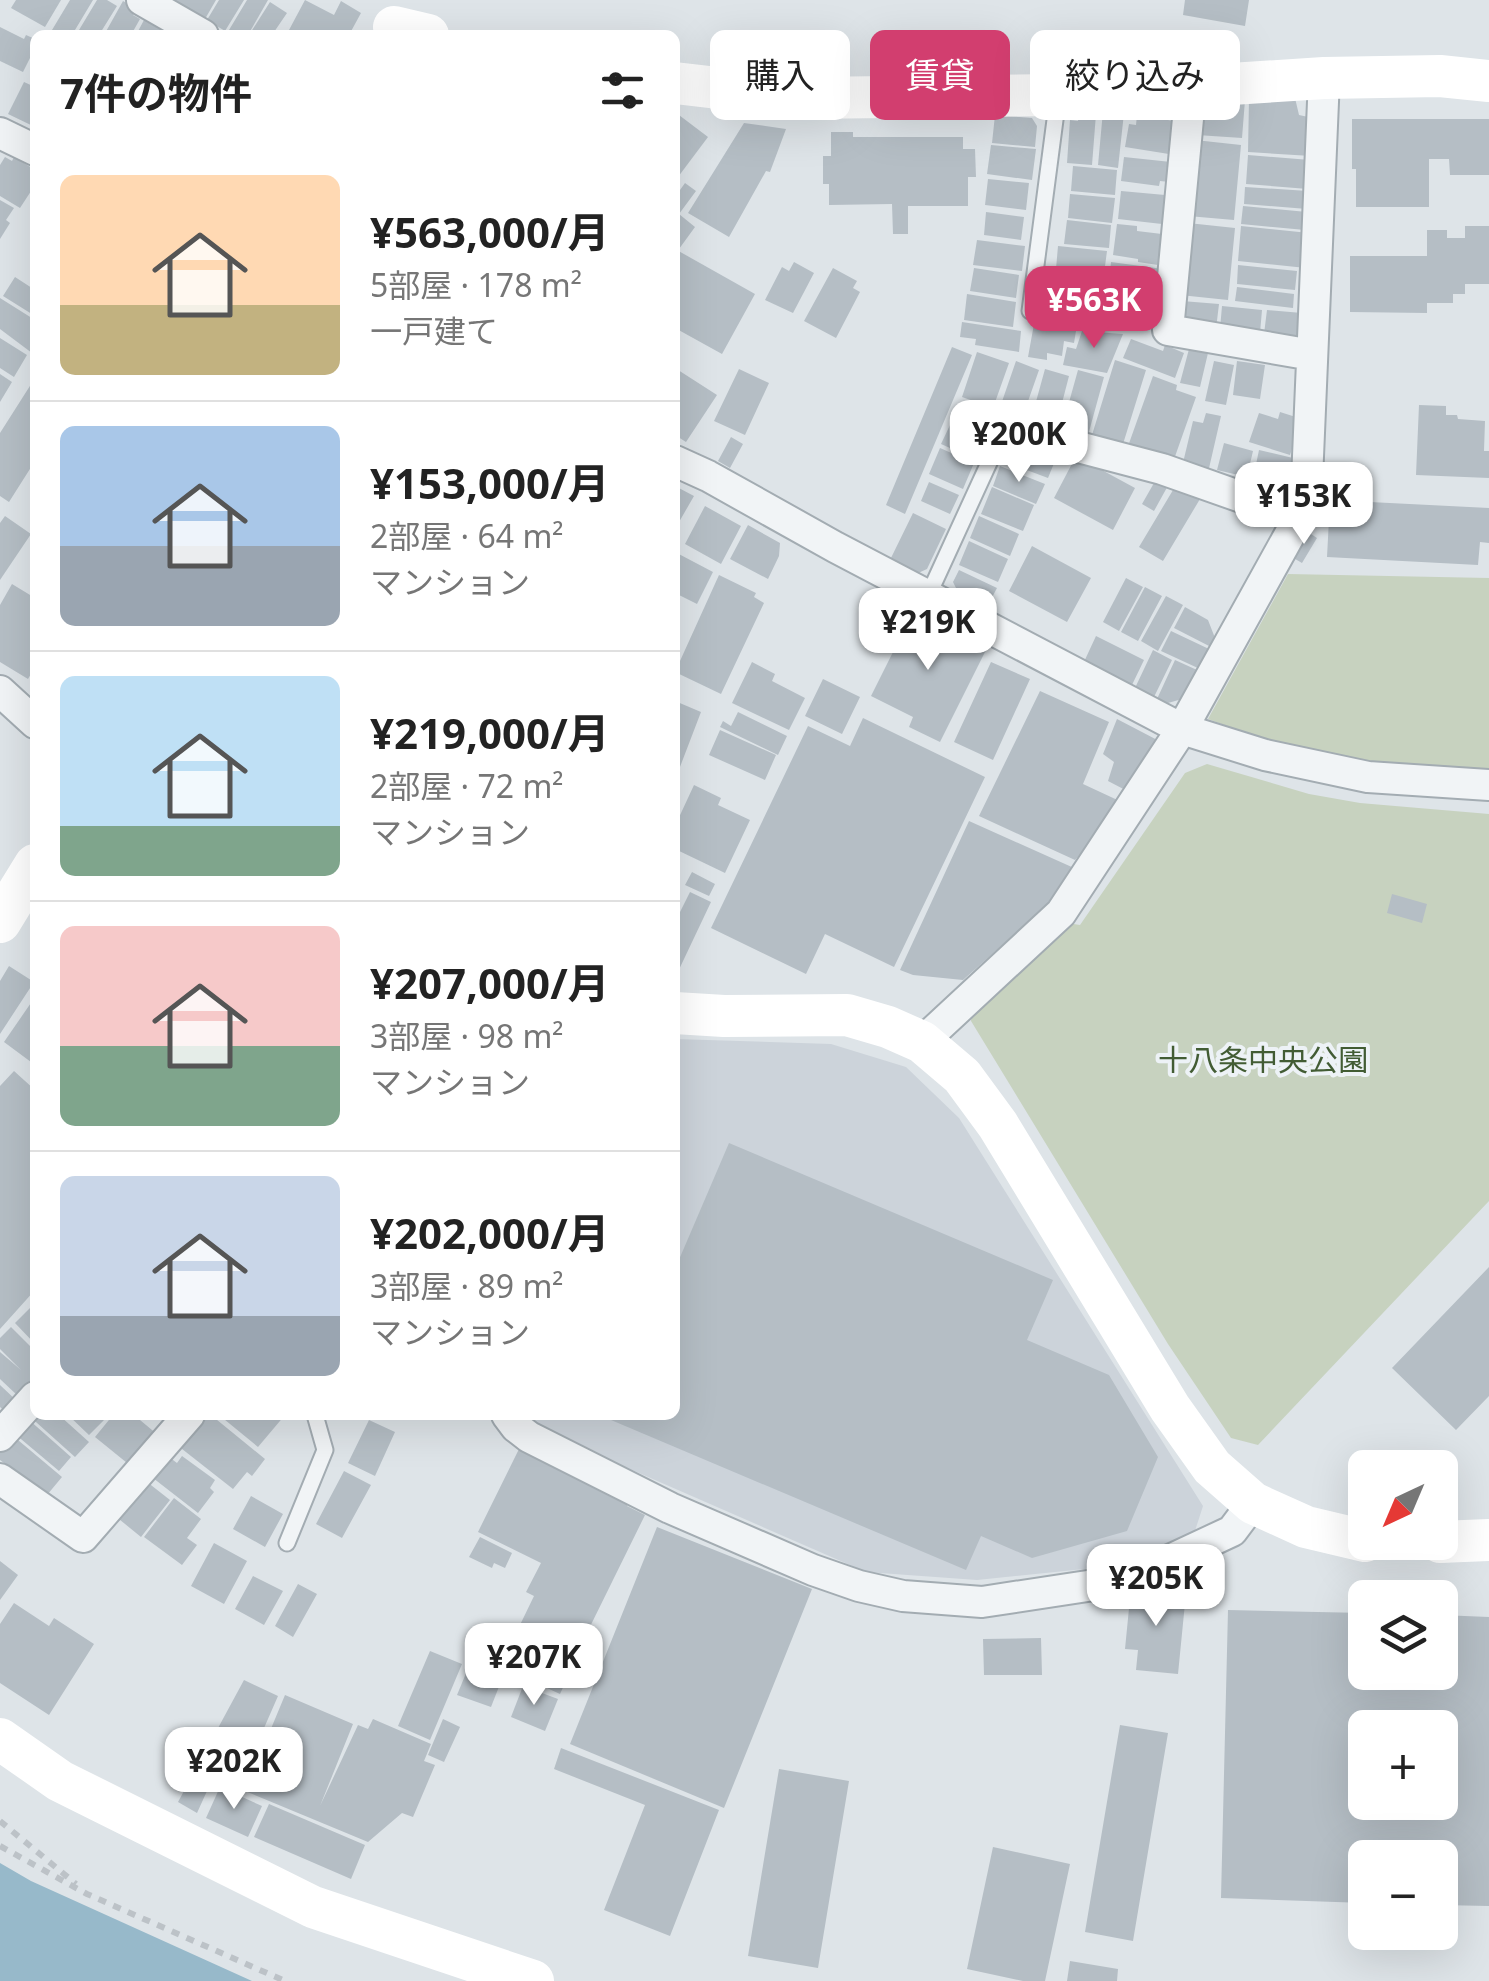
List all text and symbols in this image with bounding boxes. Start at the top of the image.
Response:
chip: 購入 [710,30,850,120]
chip: 賃貸 [870,30,1010,120]
chip: 絞り込み [1030,30,1240,120]
icon: filters [595,63,650,118]
text: 7件の物件 [60,64,252,121]
text: ¥563,000/月 [370,203,610,260]
icon: home [140,215,260,335]
text: 5部屋 · 178 m² [370,263,582,306]
pin: ¥563K [1024,266,1164,351]
text: ¥563K [1047,277,1141,320]
text: 一戸建て [370,309,498,352]
pin: ¥200K [949,400,1089,485]
text: ¥200K [972,411,1066,454]
text: ¥153,000/月 [370,454,610,511]
pin: ¥153K [1234,462,1374,547]
icon: home [140,466,260,586]
text: ¥153K [1257,473,1351,516]
text: 2部屋 · 64 m² [370,514,564,557]
text: マンション [370,560,530,603]
pin: ¥219K [858,588,998,673]
text: ¥219K [881,599,975,642]
text: ¥219,000/月 [370,704,610,761]
icon: home [140,716,260,836]
text: 2部屋 · 72 m² [370,764,564,807]
text: マンション [370,810,530,853]
text: ¥207,000/月 [370,954,610,1011]
icon: home [140,966,260,1086]
text: 3部屋 · 98 m² [370,1014,564,1057]
park label: 十八条中央公園 [1158,1039,1368,1080]
text: マンション [370,1060,530,1103]
text: ¥202,000/月 [370,1204,610,1261]
icon: home [140,1216,260,1336]
text: 3部屋 · 89 m² [370,1264,564,1307]
text: マンション [370,1310,530,1353]
north arrow [1348,1450,1458,1560]
map controls [1348,1450,1458,1950]
pin: ¥205K [1086,1544,1226,1629]
text: ¥205K [1109,1555,1203,1598]
button: layers [1348,1580,1458,1690]
pin: ¥207K [464,1623,604,1708]
text: ¥207K [487,1634,581,1677]
button: + [1348,1710,1458,1820]
pin: ¥202K [164,1727,304,1812]
text: ¥202K [187,1738,281,1781]
button: − [1348,1840,1458,1950]

